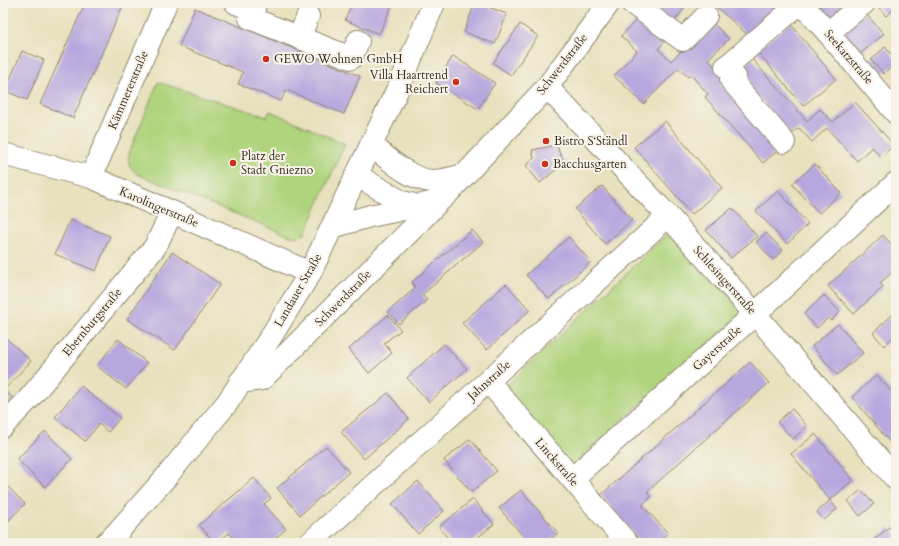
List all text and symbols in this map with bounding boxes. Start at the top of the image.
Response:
street label: Seekatzstraße [821,26,877,88]
street label: Schwerdstraße [533,30,591,98]
street label: Kämmererstraße [104,48,152,132]
place label: GEWO Wohnen GmbH [274,51,403,67]
marker: GEWO Wohnen GmbH [261,54,271,64]
place label: Villa Haartrend Reichert [370,67,449,97]
marker: Villa Haartrend Reichert [451,77,461,87]
place label: Bistro S‘Ständl [554,133,627,149]
marker: Bistro S‘Ständl [541,136,551,146]
place label: Platz der Stadt Gniezno [241,148,314,178]
place label: Bacchusgarten [553,156,627,172]
marker: Platz der Stadt Gniezno [228,158,238,168]
marker: Bacchusgarten [540,159,550,169]
street label: Karolingerstraße [117,183,201,231]
street label: Schlesingerstraße [690,242,760,318]
street label: Landauer Straße [270,250,326,330]
street label: Schwerdstraße [311,266,375,330]
street label: Ebernburgstraße [59,284,125,360]
street label: Gayerstraße [689,322,745,374]
street label: Jahnstraße [463,356,514,405]
street label: Linckstraße [532,434,582,490]

